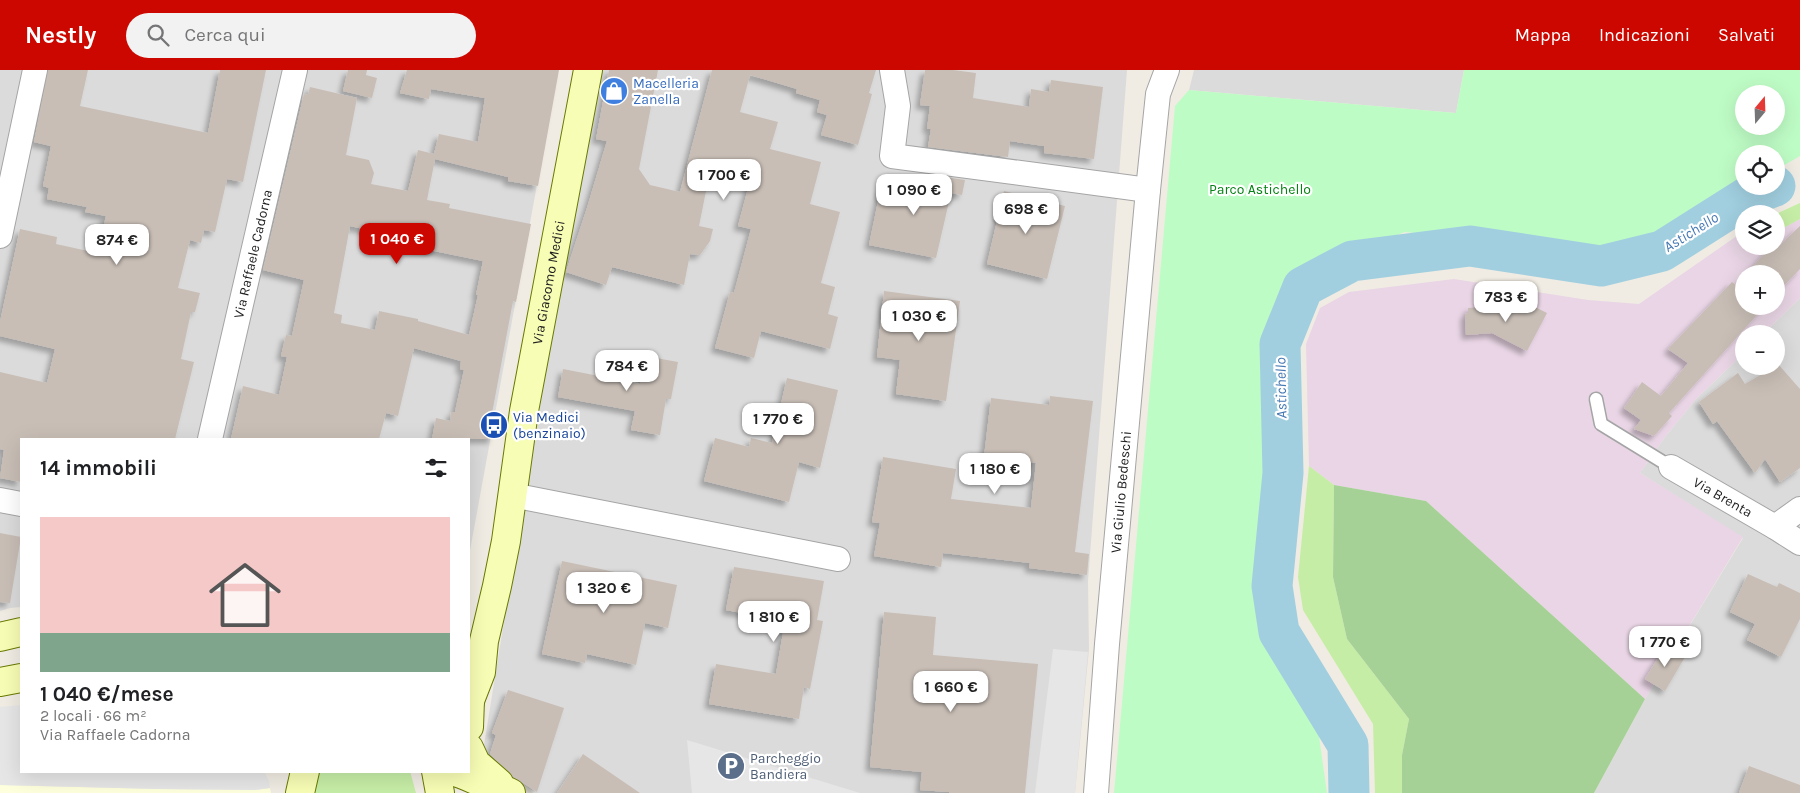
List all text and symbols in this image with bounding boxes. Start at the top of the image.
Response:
search box [126,13,476,58]
text: Nestly [25,21,96,49]
icon: search [144,21,172,49]
text: Cerca qui [184,24,266,46]
text: Mappa [1515,24,1571,46]
text: Indicazioni [1599,24,1690,46]
text: Salvati [1718,24,1775,46]
place label: Macelleria Zanella [633,75,699,108]
shop icon: Macelleria Zanella [599,76,629,106]
north arrow [1735,85,1785,135]
map controls [1735,85,1785,375]
button: locate [1735,145,1785,195]
pin: 1 700 € [678,158,770,201]
text: 1 700 € [698,165,750,184]
pin: 1 090 € [868,174,960,216]
text: 1 090 € [887,180,941,199]
park label: Parco Astichello [1209,181,1311,198]
street label: Via Raffaele Cadorna [230,188,276,320]
pin: 698 € [991,192,1061,235]
text: 698 € [1004,199,1048,218]
button: layers [1735,205,1785,255]
water label: Astichello [1660,208,1722,256]
street label: Via Giacomo Medici [529,219,569,346]
pin: 1 040 € [351,222,443,265]
pin: 874 € [82,224,152,266]
text: 1 040 € [370,229,424,248]
text: 874 € [96,230,138,249]
button: + [1735,265,1785,315]
pin: 783 € [1471,280,1541,323]
text: 783 € [1485,287,1527,306]
pin: 1 030 € [873,300,965,342]
text: 1 030 € [892,306,946,325]
button: − [1735,325,1785,375]
pin: 784 € [592,350,662,392]
text: 784 € [606,356,648,375]
water label: Astichello [1271,357,1291,419]
pin: 1 770 € [732,402,824,445]
place label: Via Medici (benzinaio) [513,409,586,442]
text: 1 770 € [753,409,803,428]
bus stop icon: Via Medici (benzinaio) [479,410,509,440]
street label: Via Giulio Bedeschi [1107,430,1135,554]
pin: 1 180 € [949,452,1041,495]
icon: filters [422,454,450,482]
text: 14 immobili [40,456,157,480]
text: 1 180 € [970,459,1020,478]
street label: Via Brenta [1690,474,1755,521]
icon: home [200,550,290,640]
pin: 1 320 € [558,572,650,614]
text: 1 320 € [577,578,631,597]
pin: 1 810 € [728,600,820,643]
text: 1 810 € [749,607,799,626]
pin: 1 770 € [1619,626,1711,668]
text: 1 770 € [1640,632,1690,651]
pin: 1 660 € [905,670,997,713]
text: 1 660 € [924,677,978,696]
text: 1 040 €/mese [40,682,174,706]
text: 2 locali · 66 m² [40,706,147,725]
text: Via Raffaele Cadorna [40,725,191,744]
place label: Parcheggio Bandiera [750,750,821,783]
parking icon: Parcheggio Bandiera [716,751,746,781]

